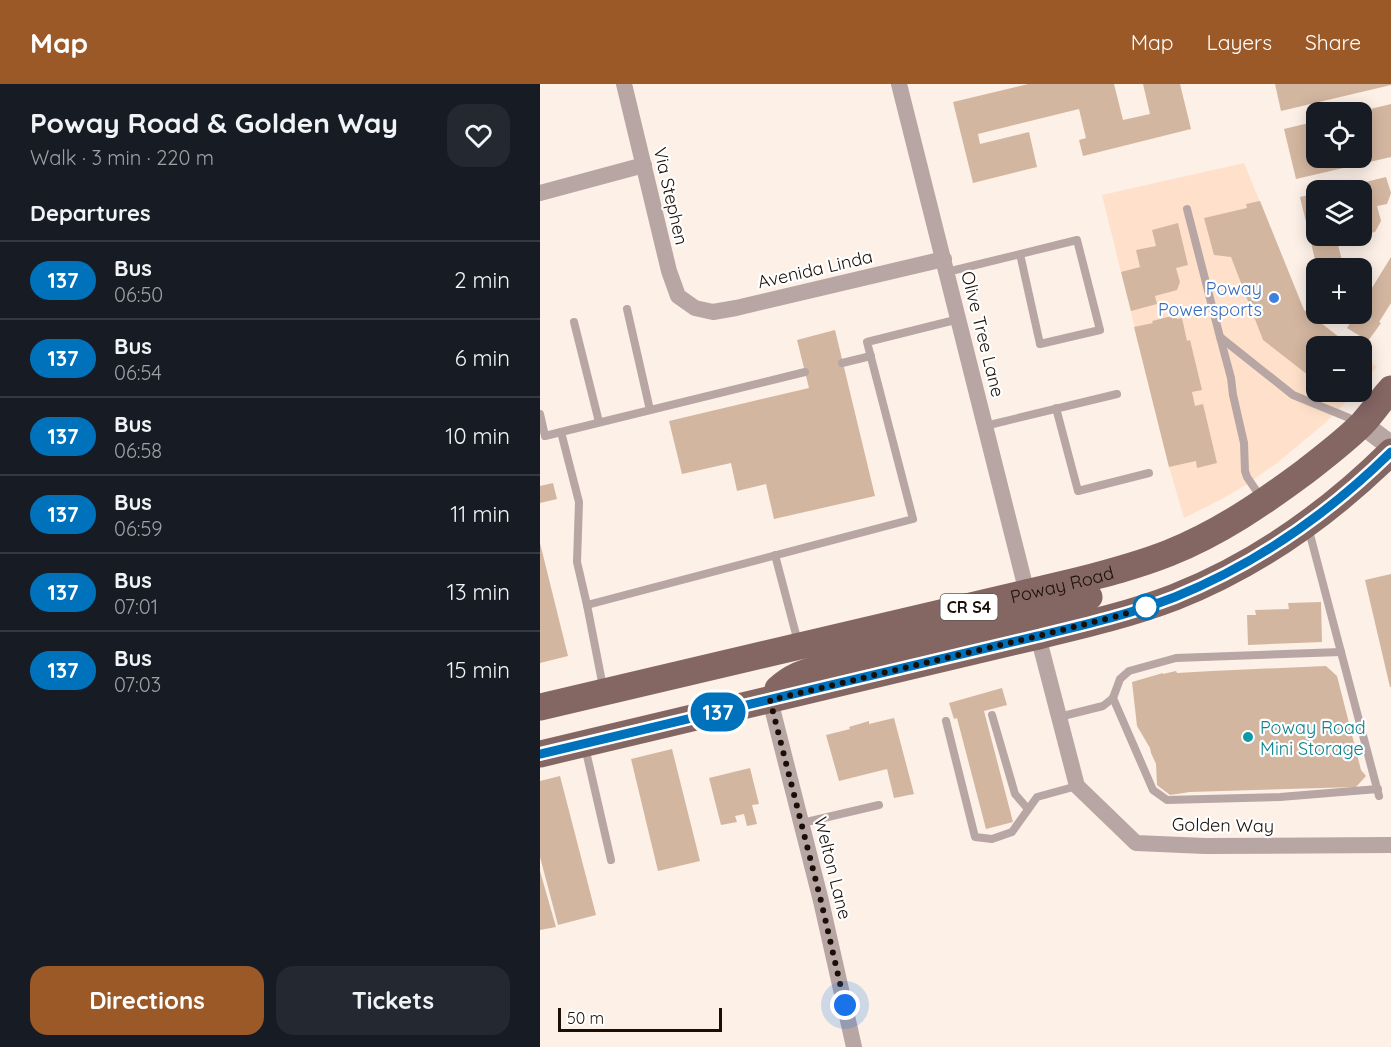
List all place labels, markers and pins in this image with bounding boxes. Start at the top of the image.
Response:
place label: Poway Powersports [1158,277,1262,321]
marker: Poway Powersports [1267,291,1281,305]
unlabelled marker [1133,594,1159,620]
place label: Poway Road Mini Storage [1260,716,1366,760]
marker: Poway Road Mini Storage [1241,730,1255,744]

